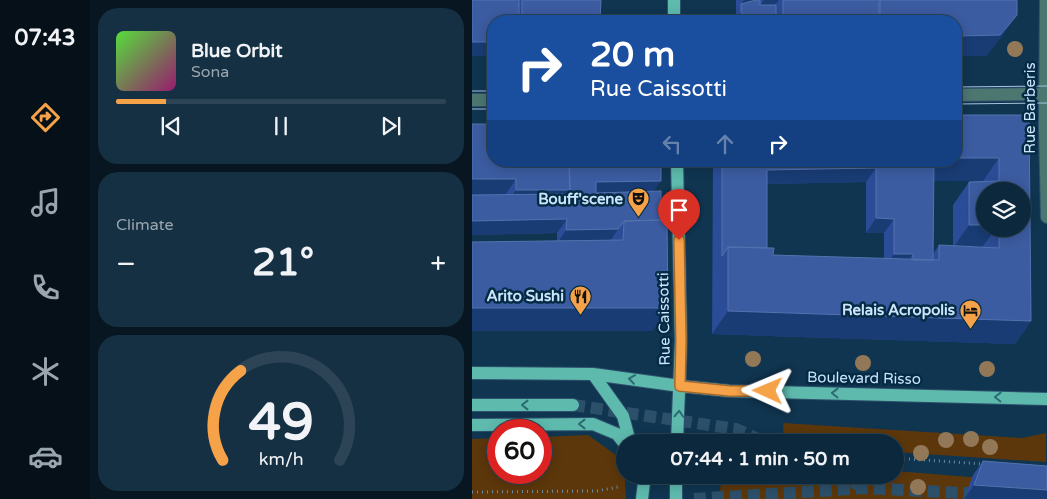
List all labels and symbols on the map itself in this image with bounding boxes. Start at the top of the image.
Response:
street label: Rue Barberis [1021,62,1039,154]
theatre icon: Bouff'scene [627,187,651,218]
pin [658,189,700,240]
place label: Bouff'scene [538,190,624,208]
street label: Rue Caissotti [654,272,674,366]
restaurant icon: Arito Sushi [568,284,592,315]
place label: Arito Sushi [486,287,564,305]
hotel icon: Relais Acropolis [959,298,983,329]
place label: Relais Acropolis [842,301,955,320]
position arrow [741,364,793,416]
street label: Boulevard Risso [807,368,921,388]
one-way arrow [628,374,636,385]
one-way arrow [831,388,839,398]
one-way arrow [994,392,1002,403]
one-way arrow [520,400,528,410]
one-way arrow [673,410,684,418]
speed limit sign: 60 [487,419,552,484]
one-way arrow [578,419,586,429]

